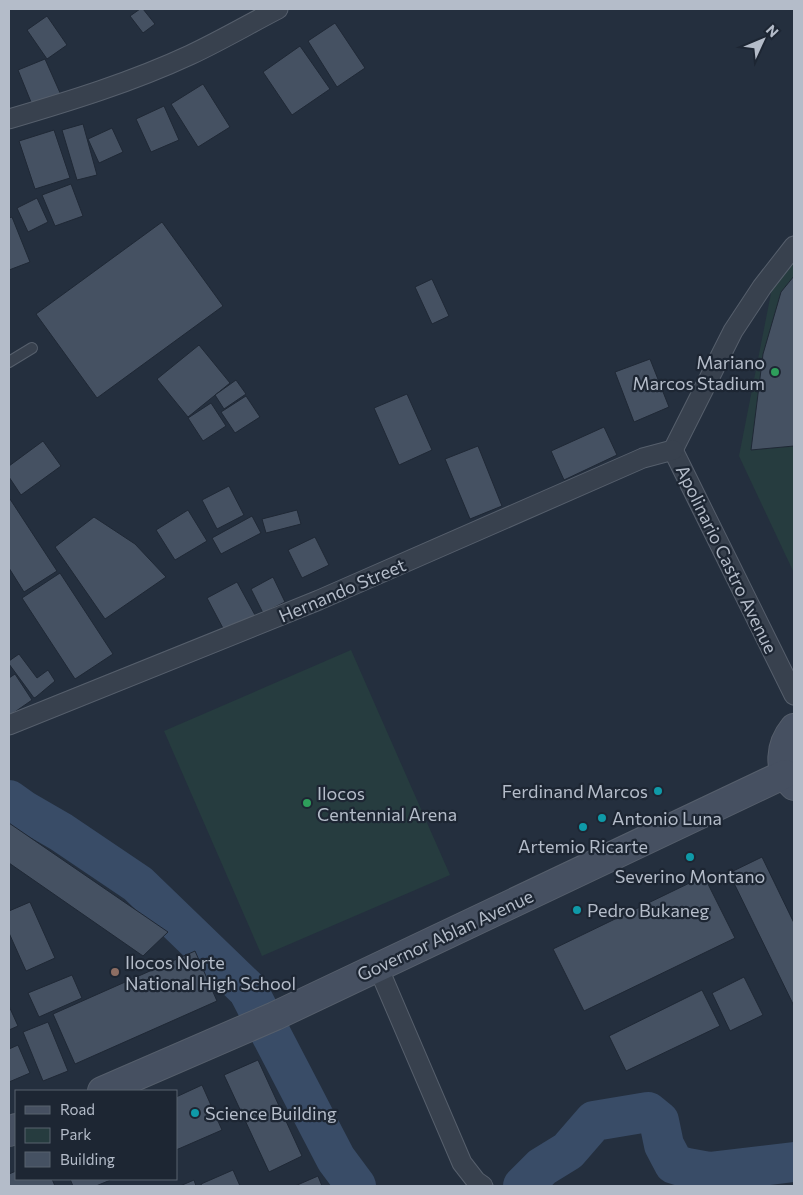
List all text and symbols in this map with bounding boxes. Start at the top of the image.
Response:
north arrow [738,15,788,65]
text: N [763,21,782,40]
place label: Mariano Marcos Stadium [633,351,765,394]
marker: Mariano Marcos Stadium [769,366,781,378]
street label: Apolinario Castro Avenue [672,461,782,657]
street label: Hernando Street [275,553,409,627]
place label: Ferdinand Marcos [502,780,648,802]
place label: Ilocos Centennial Arena [317,782,457,825]
marker: Ferdinand Marcos [652,785,664,797]
marker: Ilocos Centennial Arena [301,797,313,809]
place label: Antonio Luna [612,807,722,829]
marker: Antonio Luna [596,812,608,824]
marker: Artemio Ricarte [577,821,589,833]
place label: Artemio Ricarte [518,835,648,857]
marker: Severino Montano [684,851,696,863]
place label: Severino Montano [615,865,765,887]
street label: Governor Ablan Avenue [353,885,537,985]
place label: Pedro Bukaneg [587,899,710,921]
marker: Pedro Bukaneg [571,904,583,916]
place label: Ilocos Norte National High School [125,951,296,994]
marker: Ilocos Norte National High School [109,966,121,978]
legend [15,1090,178,1180]
text: Road [60,1100,95,1118]
place label: Science Building [205,1102,337,1124]
marker: Science Building [189,1107,201,1119]
text: Park [60,1125,91,1143]
text: Building [60,1150,115,1168]

